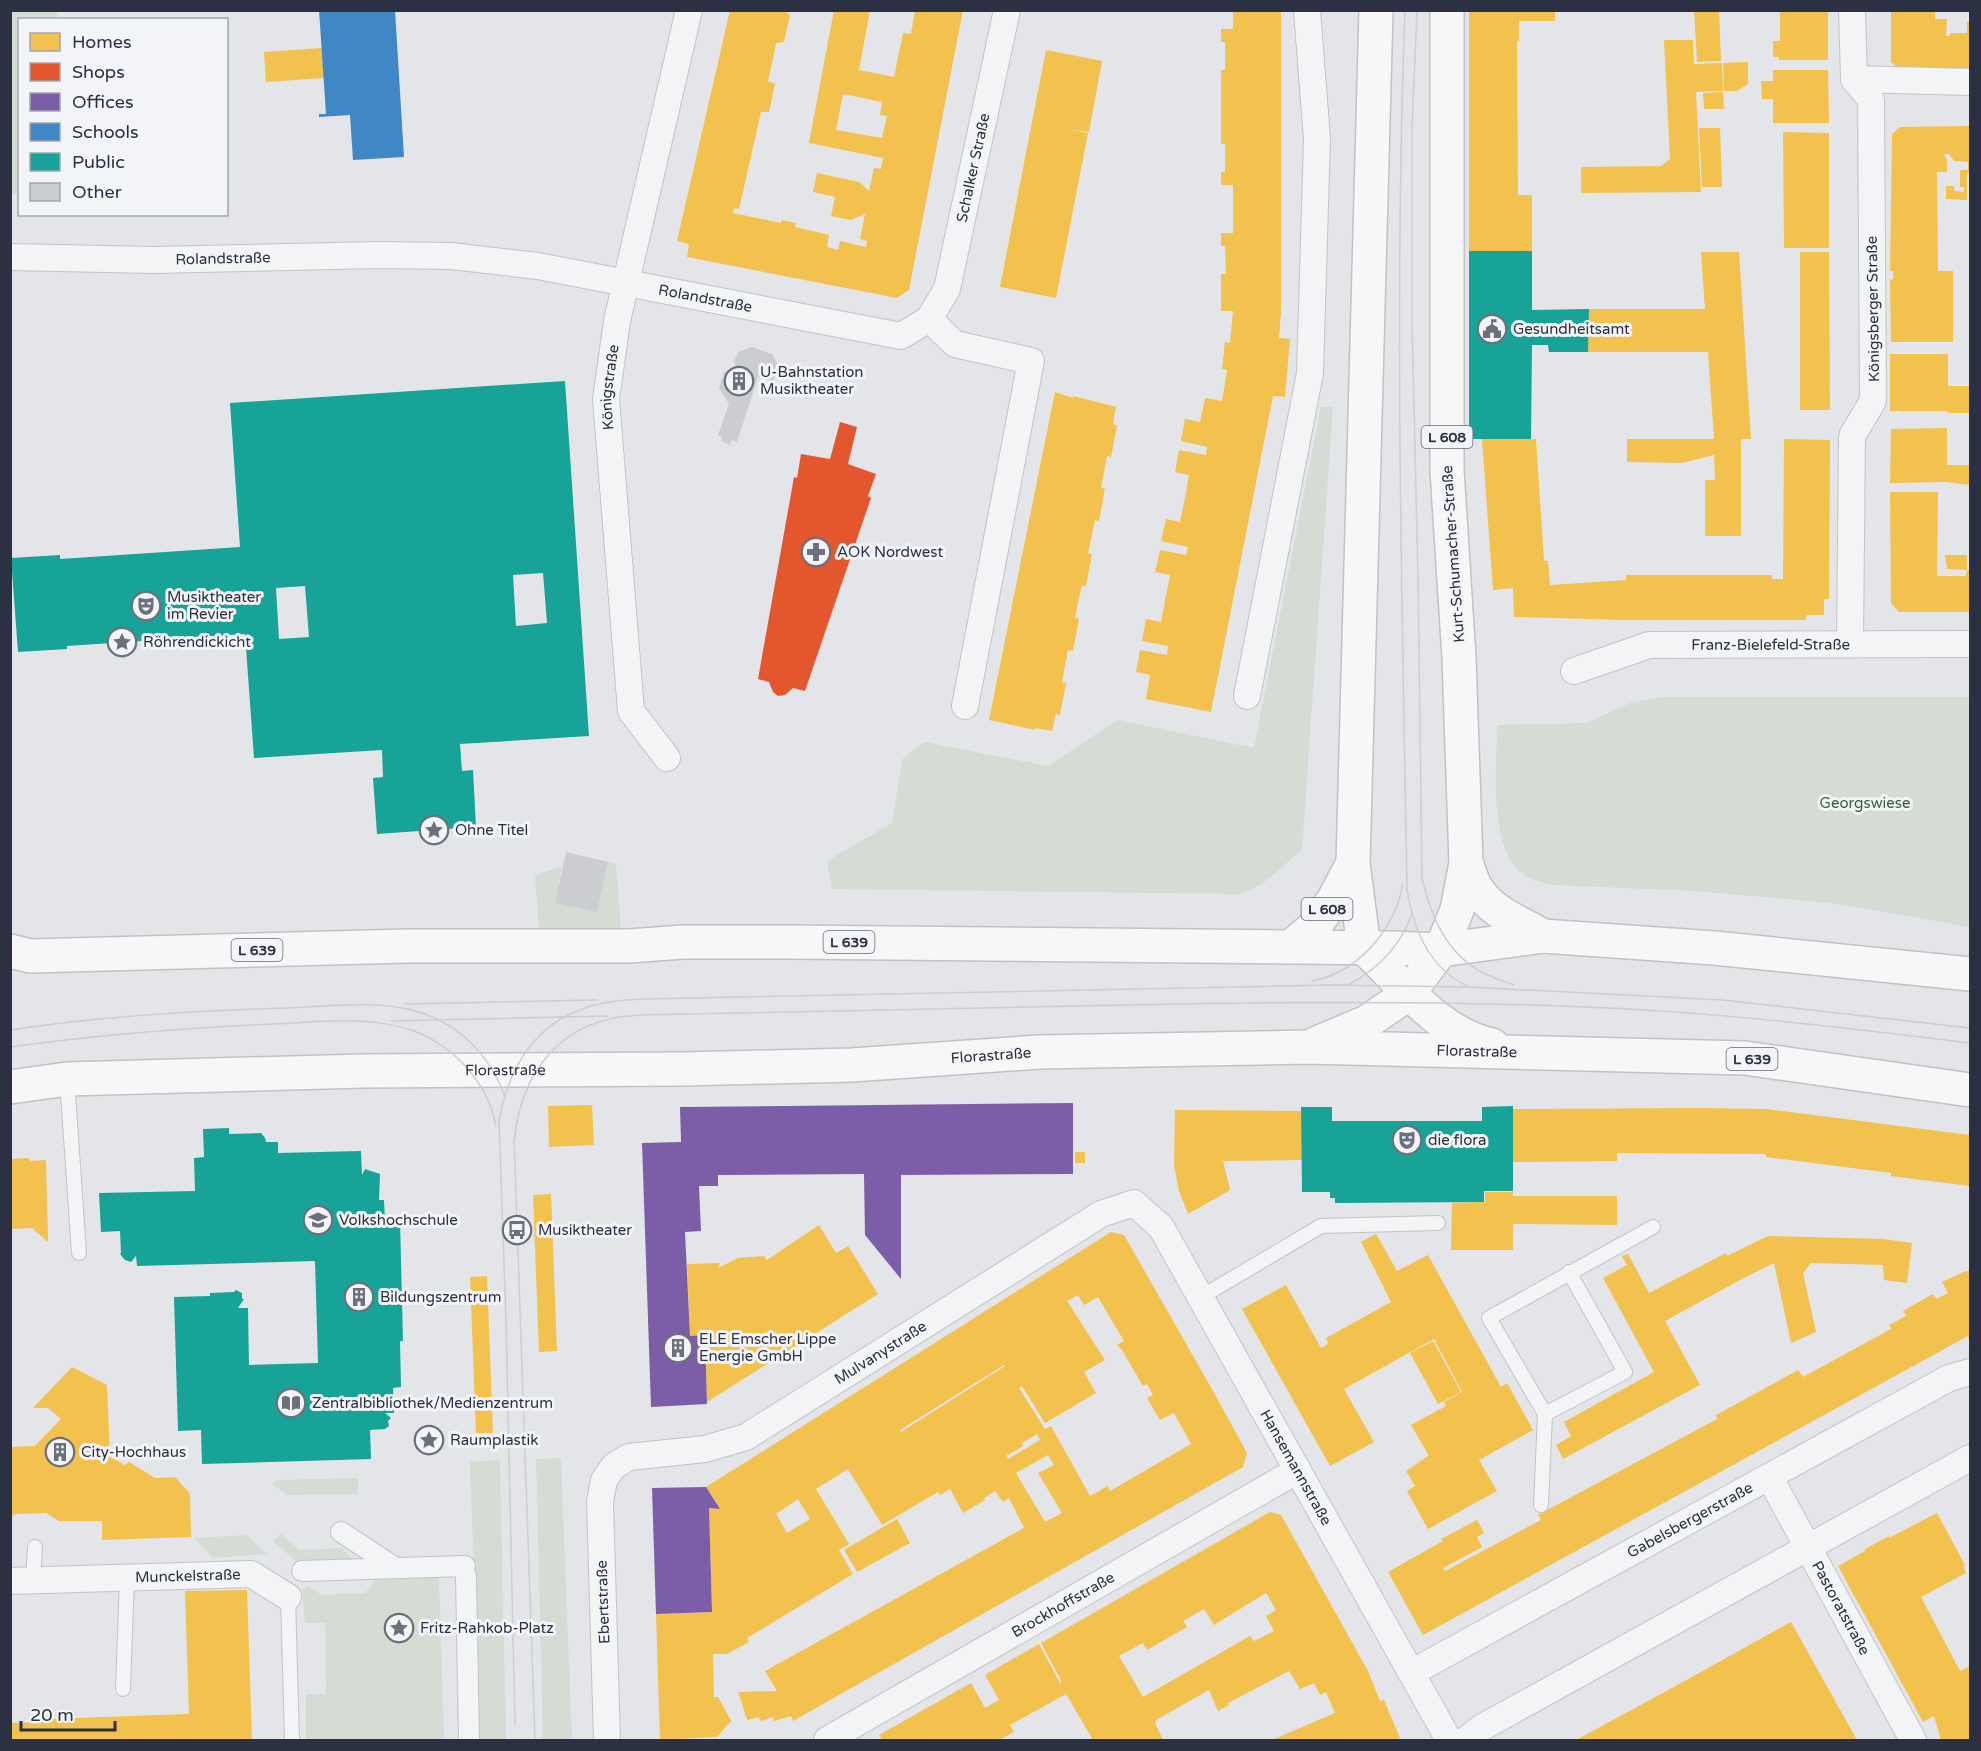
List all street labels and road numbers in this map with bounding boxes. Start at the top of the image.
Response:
street label: Schalker Straße [953,112,994,224]
street label: Königsberger Straße [1863,236,1883,382]
street label: Rolandstraße [175,248,271,269]
street label: Rolandstraße [657,280,754,316]
street label: Königstraße [597,343,623,431]
road number: L 608 [1422,426,1472,448]
street label: Kurt-Schumacher-Straße [1438,465,1468,643]
street label: Franz-Bielefeld-Straße [1691,635,1850,654]
road number: L 608 [1302,898,1352,920]
road number: L 639 [824,931,874,953]
road number: L 639 [232,939,282,961]
street label: Florastraße [1436,1041,1517,1061]
street label: Florastraße [950,1044,1032,1067]
road number: L 639 [1726,1048,1778,1070]
street label: Florastraße [465,1061,546,1079]
street label: Mulvanystraße [831,1317,930,1388]
street label: Hansemannstraße [1256,1406,1336,1528]
street label: Gabelsbergerstraße [1624,1478,1756,1562]
street label: Pastoratstraße [1808,1558,1874,1658]
street label: Ebertstraße [593,1560,613,1644]
street label: Munckelstraße [135,1565,241,1586]
street label: Brockhoffstraße [1008,1568,1118,1641]

